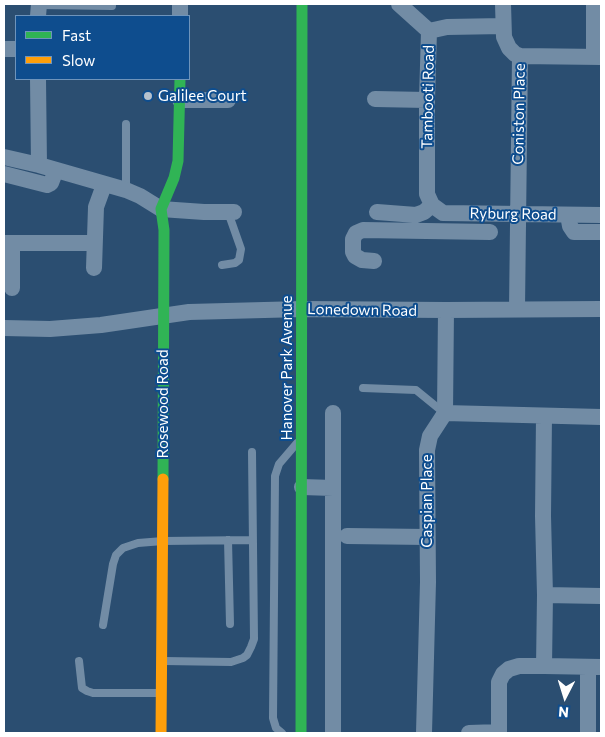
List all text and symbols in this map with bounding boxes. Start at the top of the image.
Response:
legend [15,15,190,80]
text: Fast [62,26,91,44]
street label: Tambooti Road [418,45,438,149]
text: Slow [62,51,95,69]
street label: Coniston Place [509,63,529,165]
place label: Galilee Court [158,87,247,105]
marker: Galilee Court [142,90,154,102]
street label: Ryburg Road [469,204,557,224]
street label: Hanover Park Avenue [278,296,296,440]
street label: Lonedown Road [307,300,417,320]
street label: Rosewood Road [154,349,172,459]
street label: Caspian Place [418,454,436,548]
north arrow [540,672,590,722]
text: N [558,704,570,721]

